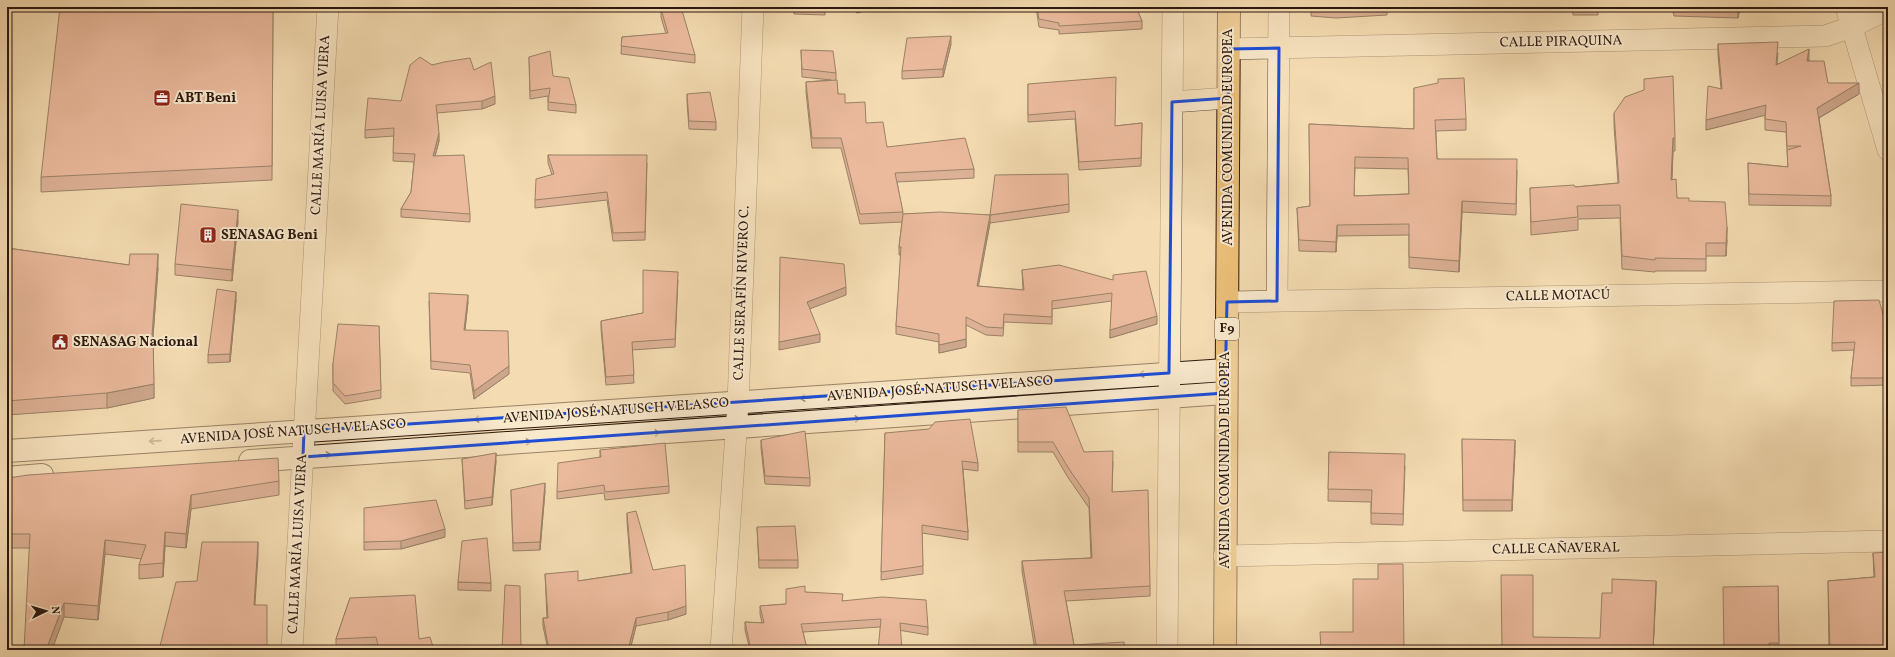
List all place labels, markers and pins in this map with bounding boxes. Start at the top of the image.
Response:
office icon: ABT Beni [152,88,172,108]
place label: ABT Beni [175,89,236,108]
building icon: SENASAG Beni [198,225,218,245]
place label: SENASAG Beni [221,226,318,245]
public building icon: SENASAG Nacional [50,332,70,352]
place label: SENASAG Nacional [73,333,198,352]

